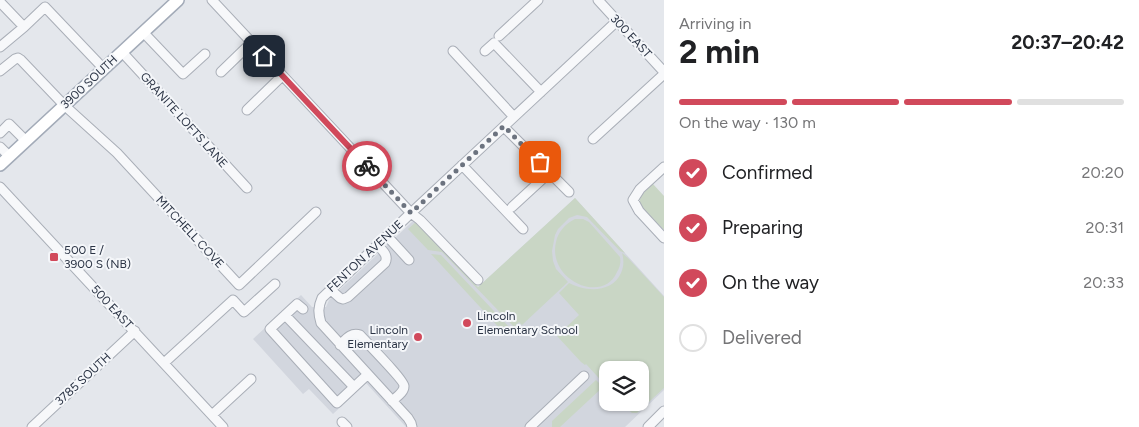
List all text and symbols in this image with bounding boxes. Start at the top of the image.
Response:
street label: 300 EAST [607,11,655,61]
text: Arriving in [679,14,751,33]
text: 20:37–20:42 [1011,31,1124,54]
text: 2 min [679,33,760,71]
pin [243,35,285,77]
icon: home [250,42,278,70]
street label: 3900 SOUTH [58,52,120,112]
street label: GRANITE LOFTS LANE [137,69,231,171]
text: On the way · 130 m [679,113,816,132]
courier [342,141,392,191]
pin [519,141,561,183]
icon: bag [526,148,554,176]
icon: bike [353,152,381,180]
icon: check [679,159,707,187]
text: Confirmed [722,161,813,184]
text: 20:20 [1082,163,1124,182]
street label: MITCHELL COVE [153,193,227,271]
icon: check [679,214,707,242]
text: Preparing [722,216,803,239]
street label: FENTON AVENUE [324,217,406,295]
text: 20:31 [1085,218,1124,237]
place label: 500 E / 3900 S (NB) [64,243,131,271]
marker: 500 E / 3900 S (NB) [48,251,60,263]
icon: check [679,269,707,297]
text: On the way [722,271,819,294]
text: 20:33 [1083,273,1124,292]
street label: 500 EAST [88,282,136,332]
place label: Lincoln Elementary School [477,309,578,337]
marker: Lincoln Elementary School [461,317,473,329]
place label: Lincoln Elementary [347,323,409,351]
text: Delivered [722,326,802,349]
marker: Lincoln Elementary [412,331,424,343]
street label: 3785 SOUTH [52,350,114,408]
map controls [599,361,649,411]
button: layers [599,361,649,411]

